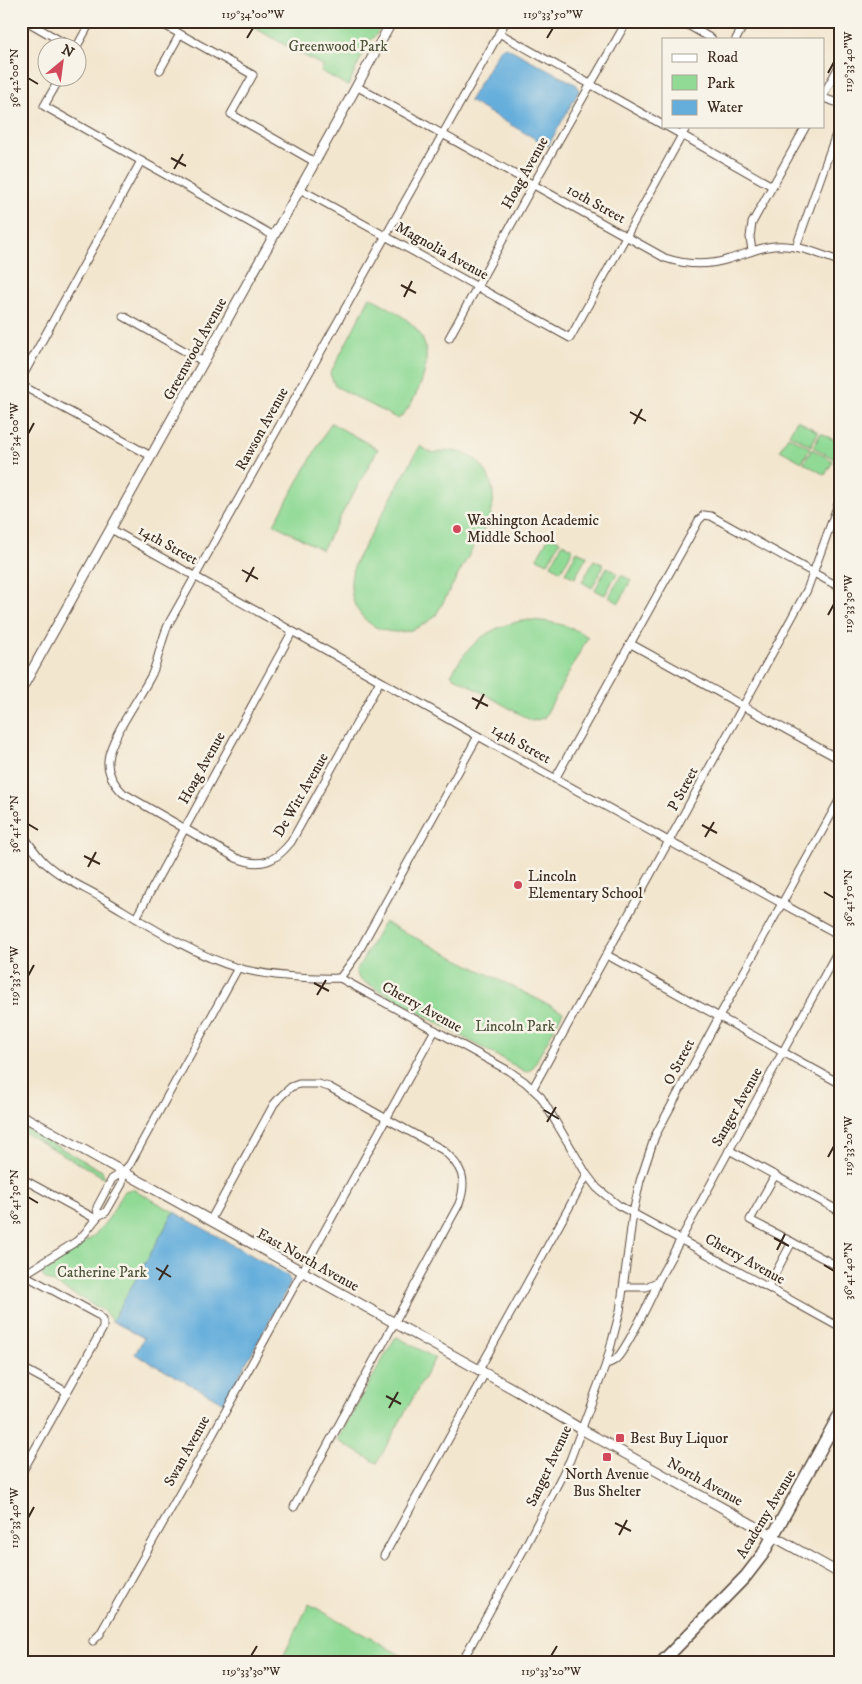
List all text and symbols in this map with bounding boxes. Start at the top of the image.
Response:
text: 119°34'00"W [222,7,285,22]
text: 119°33'50"W [523,7,584,22]
text: 119°33'40"W [841,31,856,92]
park label: Greenwood Park [288,37,388,56]
north arrow [38,38,88,88]
legend [662,38,824,128]
text: N [58,41,78,62]
text: 36°42'00"N [7,48,22,108]
text: Road [707,48,739,67]
text: Park [707,74,736,93]
text: Water [706,98,743,117]
street label: Hoag Avenue [497,133,553,213]
street label: 10th Street [563,180,629,228]
street label: Magnolia Avenue [392,218,492,284]
street label: Greenwood Avenue [159,294,231,404]
street label: Rawson Avenue [231,384,293,474]
text: 119°34'00"W [7,402,22,465]
place label: Washington Academic Middle School [466,511,599,547]
street label: 14th Street [135,521,201,569]
marker: Washington Academic Middle School [451,523,463,535]
text: 119°33'30"W [841,574,856,633]
street label: 14th Street [488,720,554,768]
street label: Hoag Avenue [174,728,230,808]
street label: De Witt Avenue [269,749,333,841]
street label: P Street [663,763,703,814]
text: 36°41'40"N [7,795,22,853]
place label: Lincoln Elementary School [528,867,643,903]
text: 36°41'50"N [841,869,856,927]
marker: Lincoln Elementary School [512,879,524,891]
text: 119°33'50"W [7,945,22,1006]
street label: Cherry Avenue [379,977,465,1037]
park label: Lincoln Park [475,1017,555,1036]
street label: O Street [659,1036,699,1088]
street label: Sanger Avenue [707,1064,767,1150]
text: 119°33'20"W [841,1115,856,1176]
text: 36°41'30"N [7,1169,22,1225]
street label: East North Avenue [254,1224,362,1296]
street label: Cherry Avenue [702,1229,788,1289]
text: 36°41'40"N [841,1242,856,1300]
park label: Catherine Park [57,1263,147,1282]
street label: Swan Avenue [160,1412,214,1490]
street label: Sanger Avenue [522,1422,576,1510]
place label: Best Buy Liquor [630,1429,728,1448]
marker: Best Buy Liquor [614,1432,626,1444]
marker: North Avenue Bus Shelter [601,1451,613,1463]
street label: North Avenue [664,1453,746,1511]
place label: North Avenue Bus Shelter [565,1465,649,1501]
street label: Academy Avenue [732,1466,800,1562]
text: 119°33'40"W [7,1487,22,1548]
text: 119°33'30"W [222,1664,281,1679]
text: 119°33'20"W [521,1664,582,1679]

